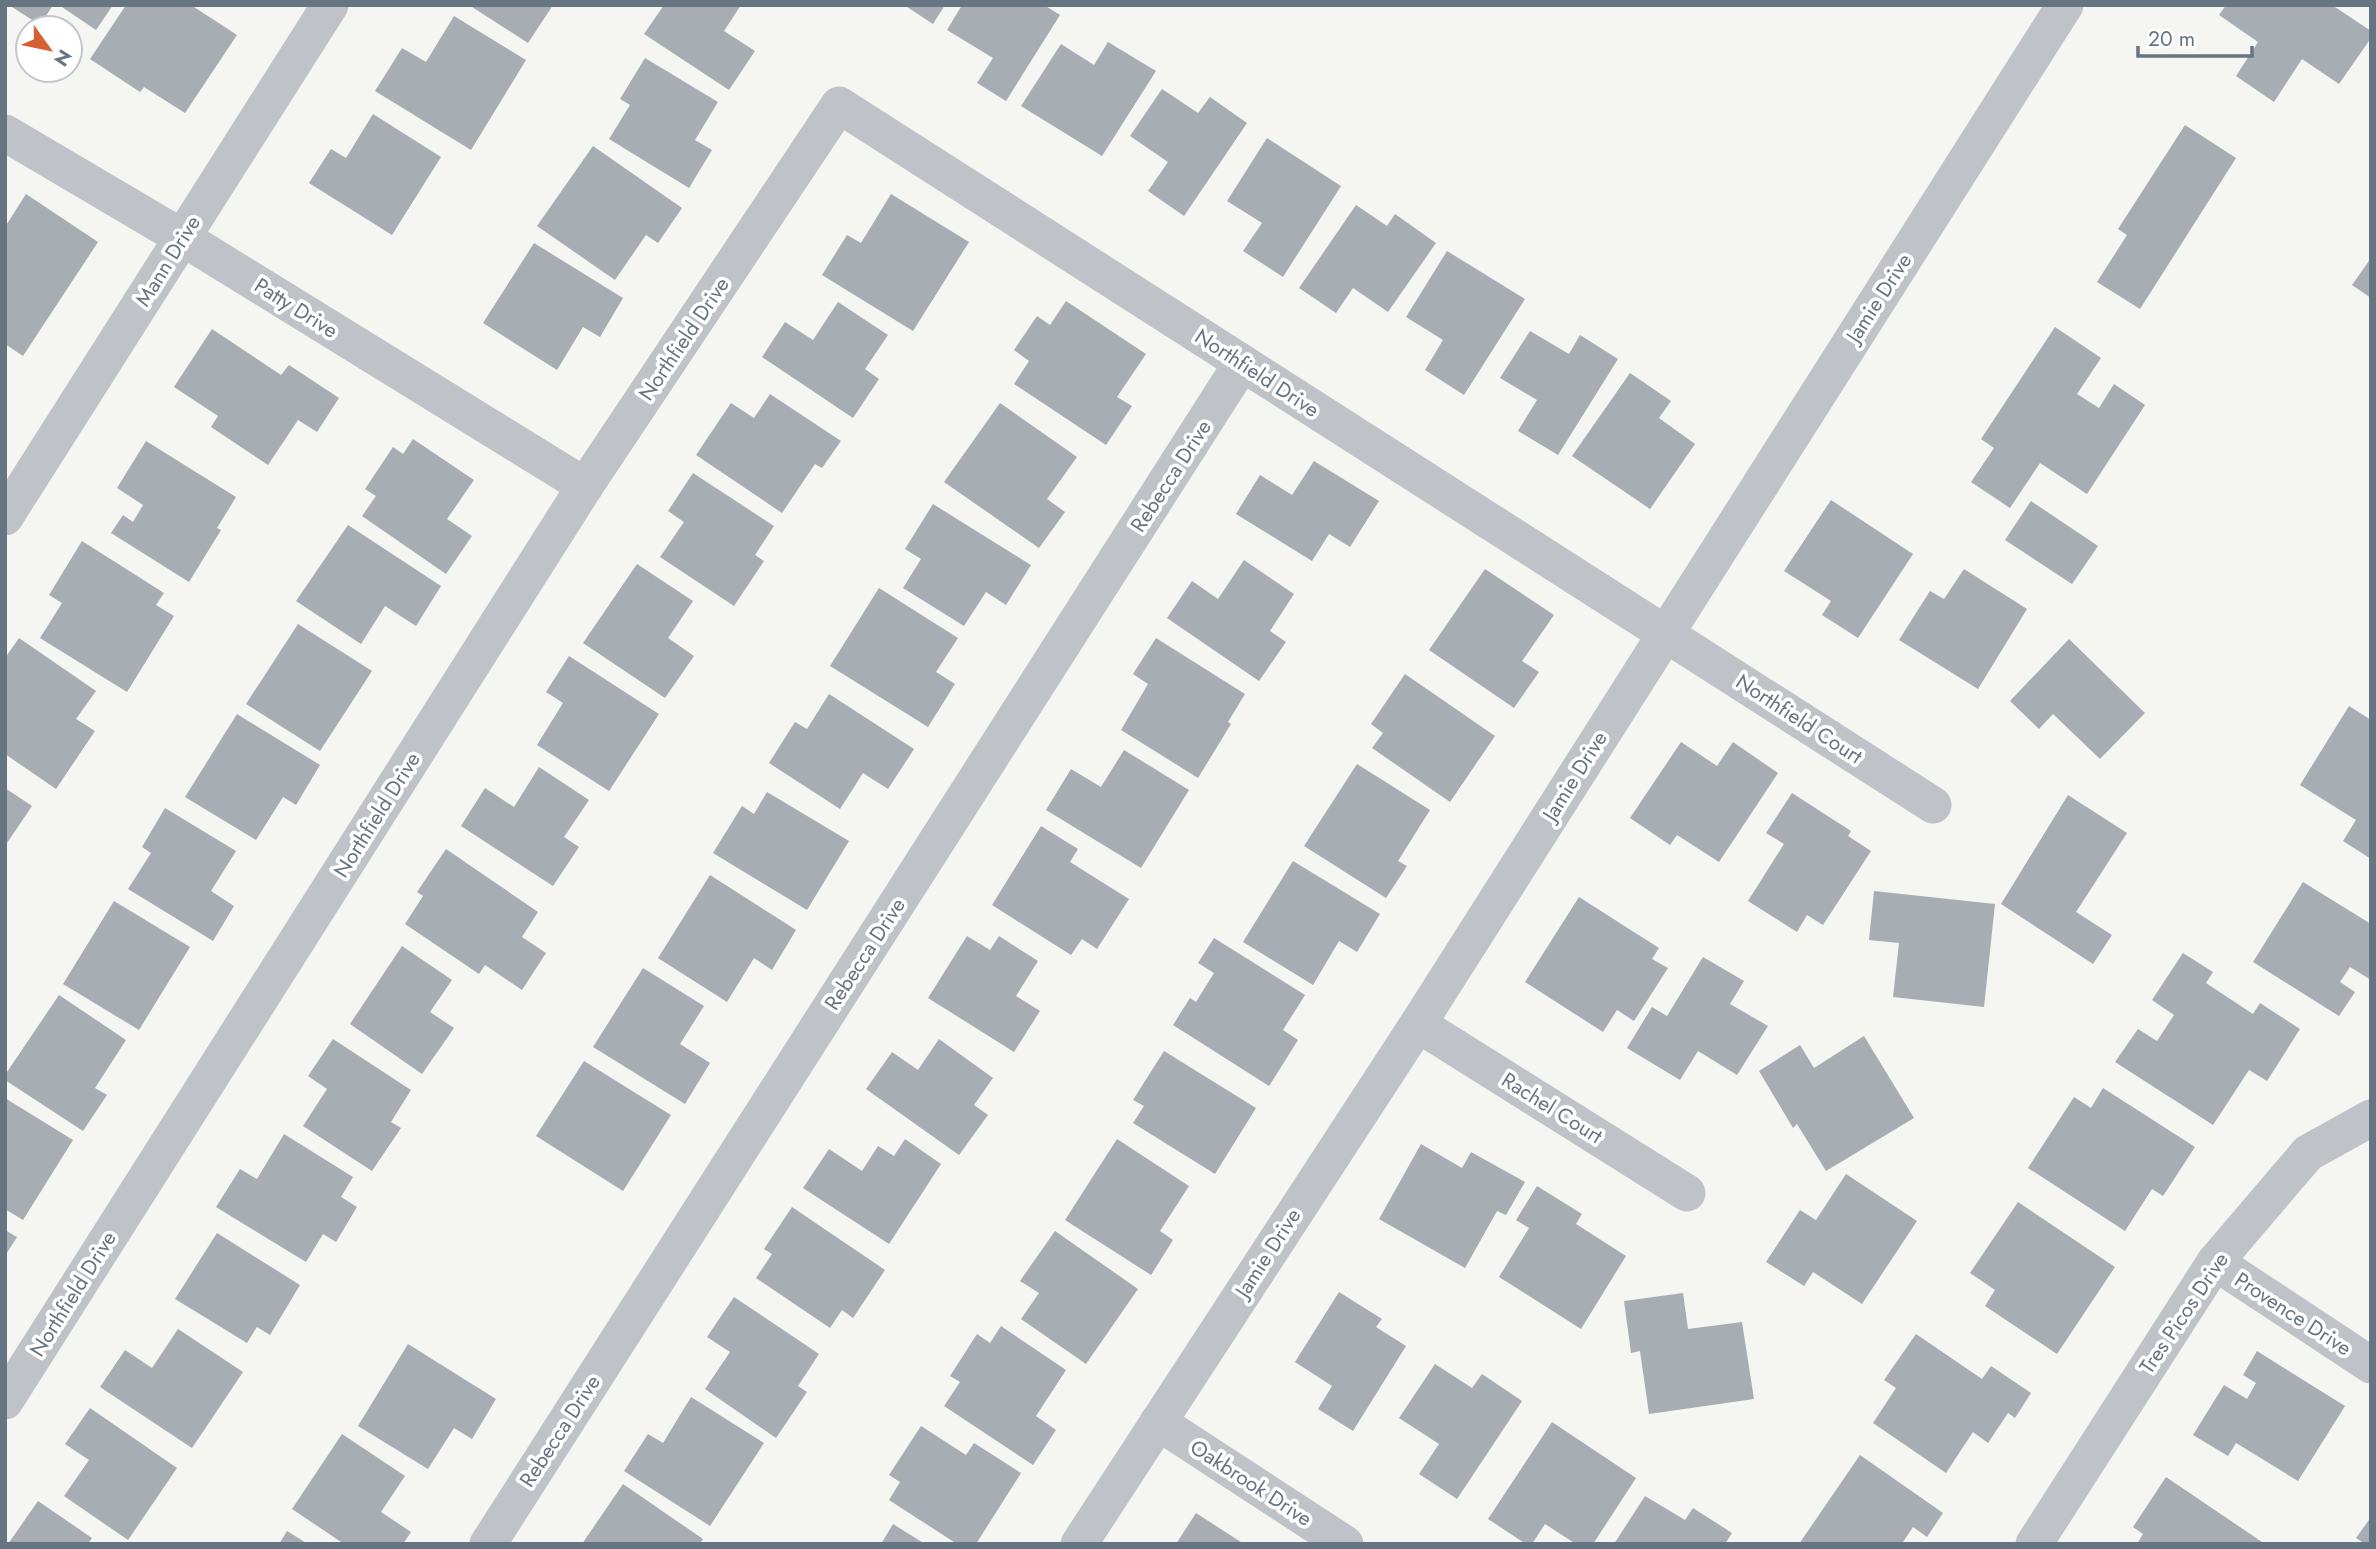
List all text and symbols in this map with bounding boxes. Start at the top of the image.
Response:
north arrow [14,14,84,84]
scale bar [2138,14,2252,58]
text: 20 m [2148,24,2195,54]
text: N [47,44,78,72]
street label: Mann Drive [128,210,208,312]
street label: Jamie Drive [1837,247,1919,351]
street label: Patty Drive [248,271,344,346]
street label: Northfield Drive [632,271,737,407]
street label: Northfield Drive [1189,321,1325,425]
street label: Rebecca Drive [1123,414,1219,538]
street label: Northfield Court [1730,667,1868,771]
street label: Jamie Drive [1534,725,1615,829]
street label: Northfield Drive [326,746,428,884]
street label: Rebecca Drive [817,892,913,1016]
street label: Rachel Court [1496,1065,1608,1151]
street label: Jamie Drive [1226,1202,1308,1306]
street label: Northfield Drive [22,1225,124,1363]
street label: Tres Picos Drive [2132,1246,2236,1380]
street label: Provence Drive [2229,1265,2357,1363]
street label: Rebecca Drive [512,1369,608,1493]
street label: Oakbrook Drive [1184,1432,1318,1534]

